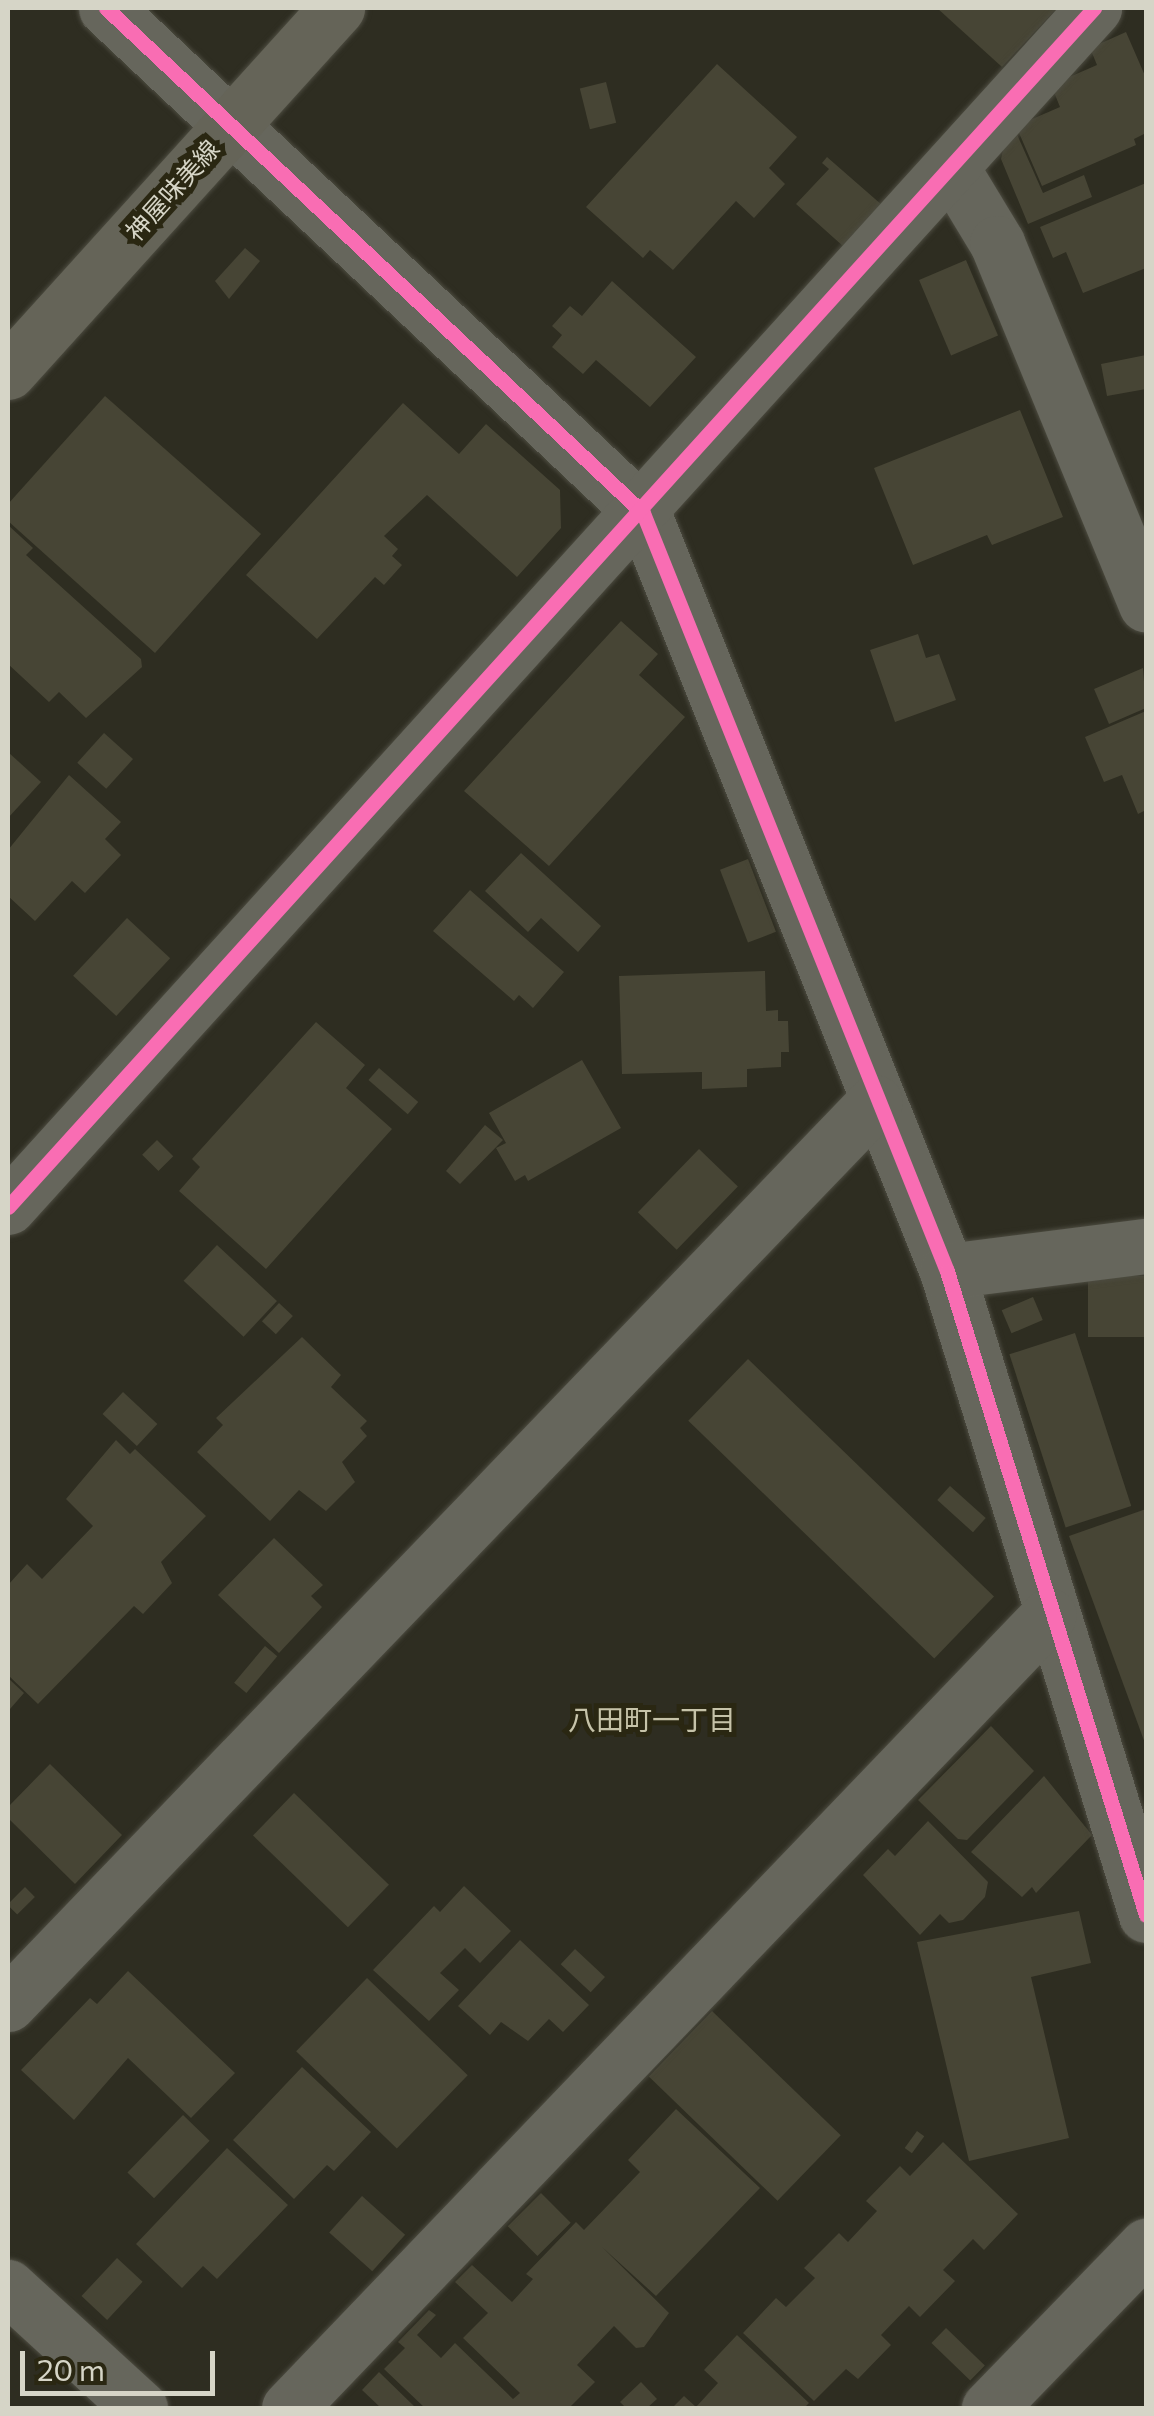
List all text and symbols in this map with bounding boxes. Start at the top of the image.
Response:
street label: 神屋味美線 [119,134,225,246]
district label: 八田町一丁目 [568,1702,736,1736]
scale bar [25,2331,220,2393]
text: 20 m [37,2350,105,2387]

